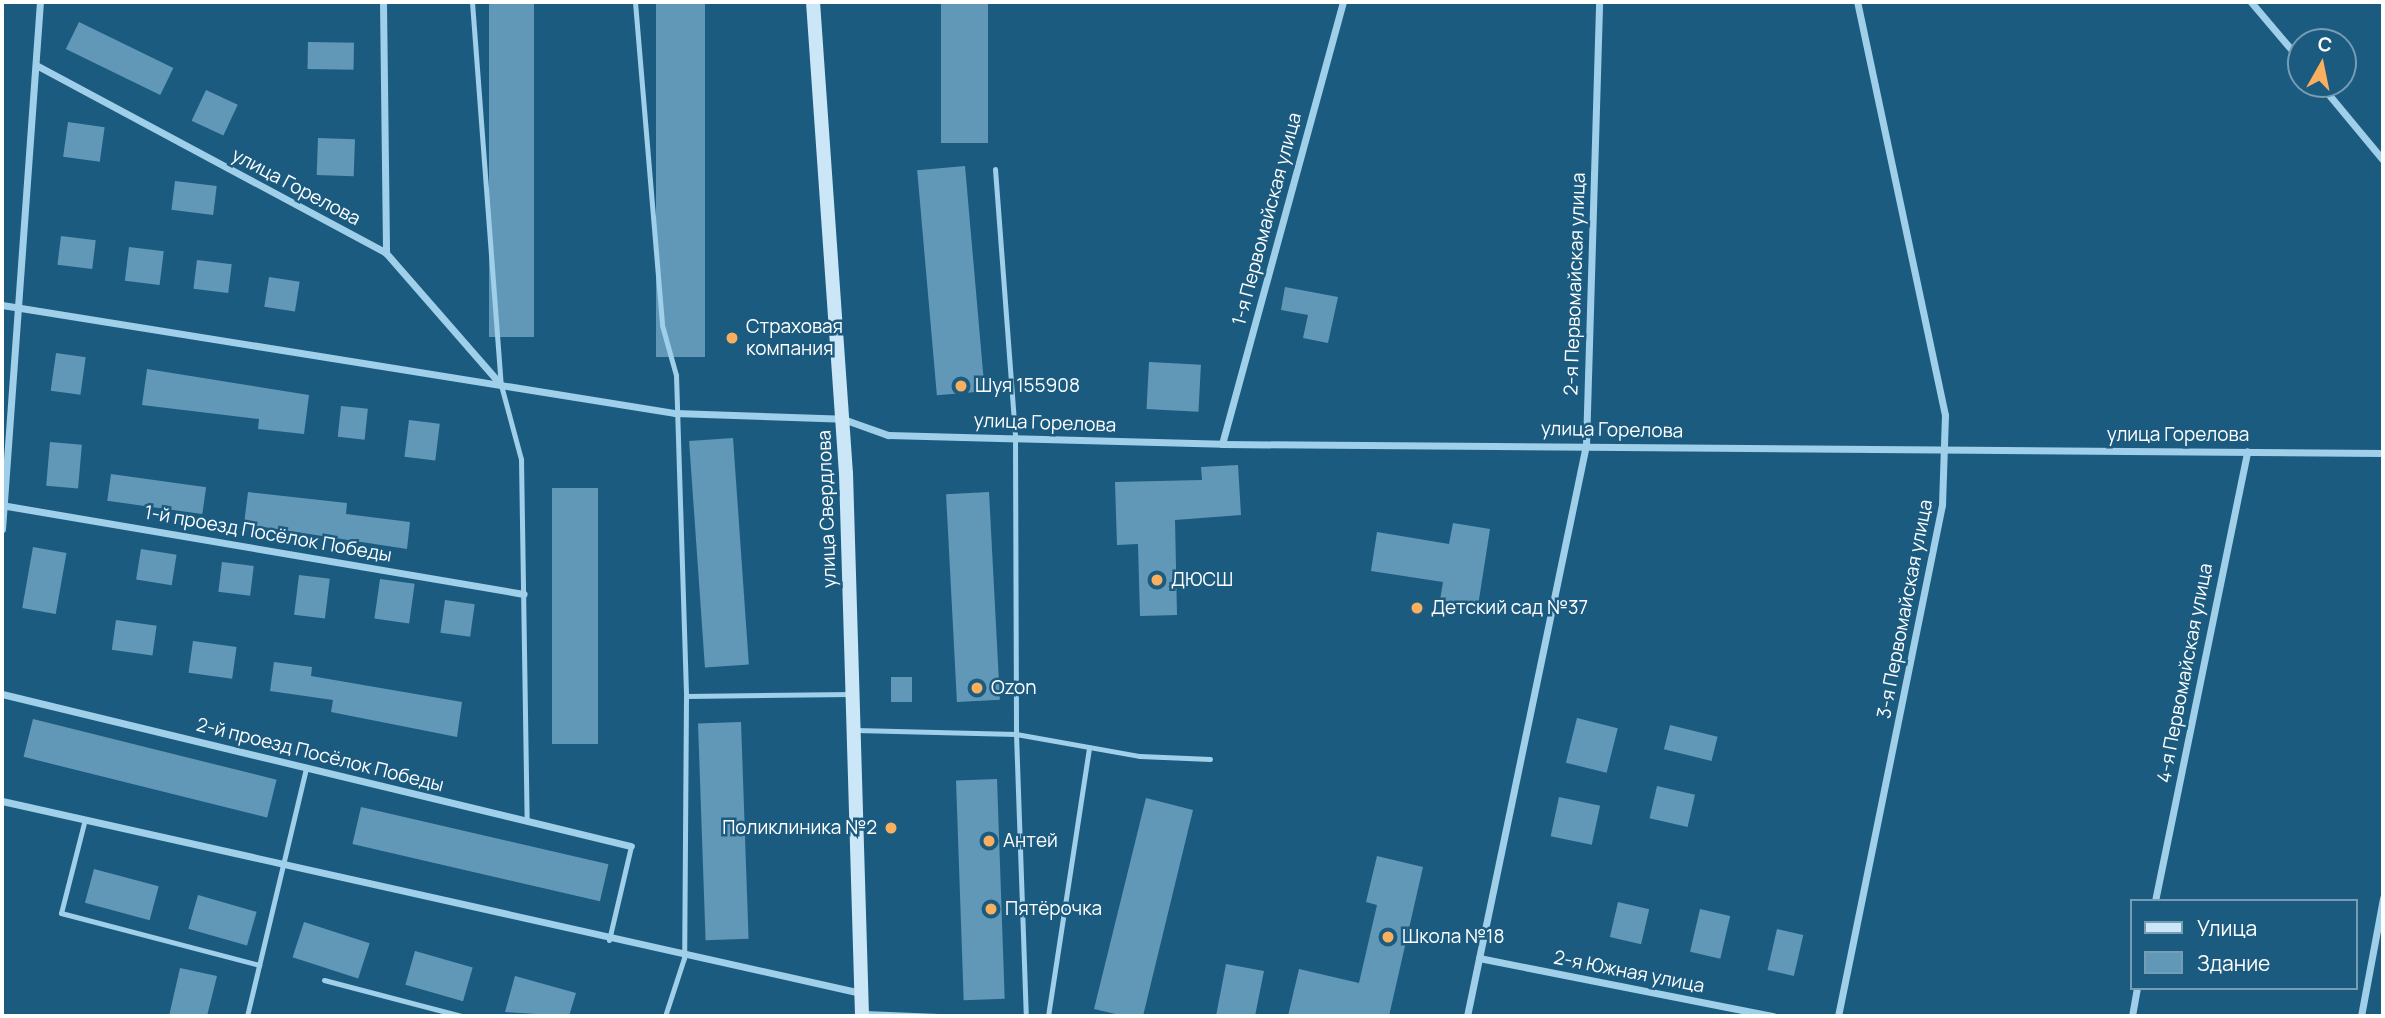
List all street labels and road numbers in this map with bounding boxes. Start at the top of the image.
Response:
street label: 1-я Первомайская улица [1228,110,1306,328]
street label: улица Горелова [228,143,364,231]
street label: 2-я Первомайская улица [1560,172,1590,396]
street label: улица Горелова [973,409,1117,437]
street label: улица Горелова [1541,417,1683,443]
street label: улица Горелова [2107,424,2249,446]
street label: улица Свердлова [813,430,841,588]
street label: 3-я Первомайская улица [1873,498,1937,720]
street label: 1-й проезд Посёлок Победы [142,501,394,567]
street label: 4-я Первомайская улица [2153,561,2217,785]
street label: 2-й проезд Посёлок Победы [194,713,446,797]
street label: 2-я Южная улица [1552,946,1706,998]

